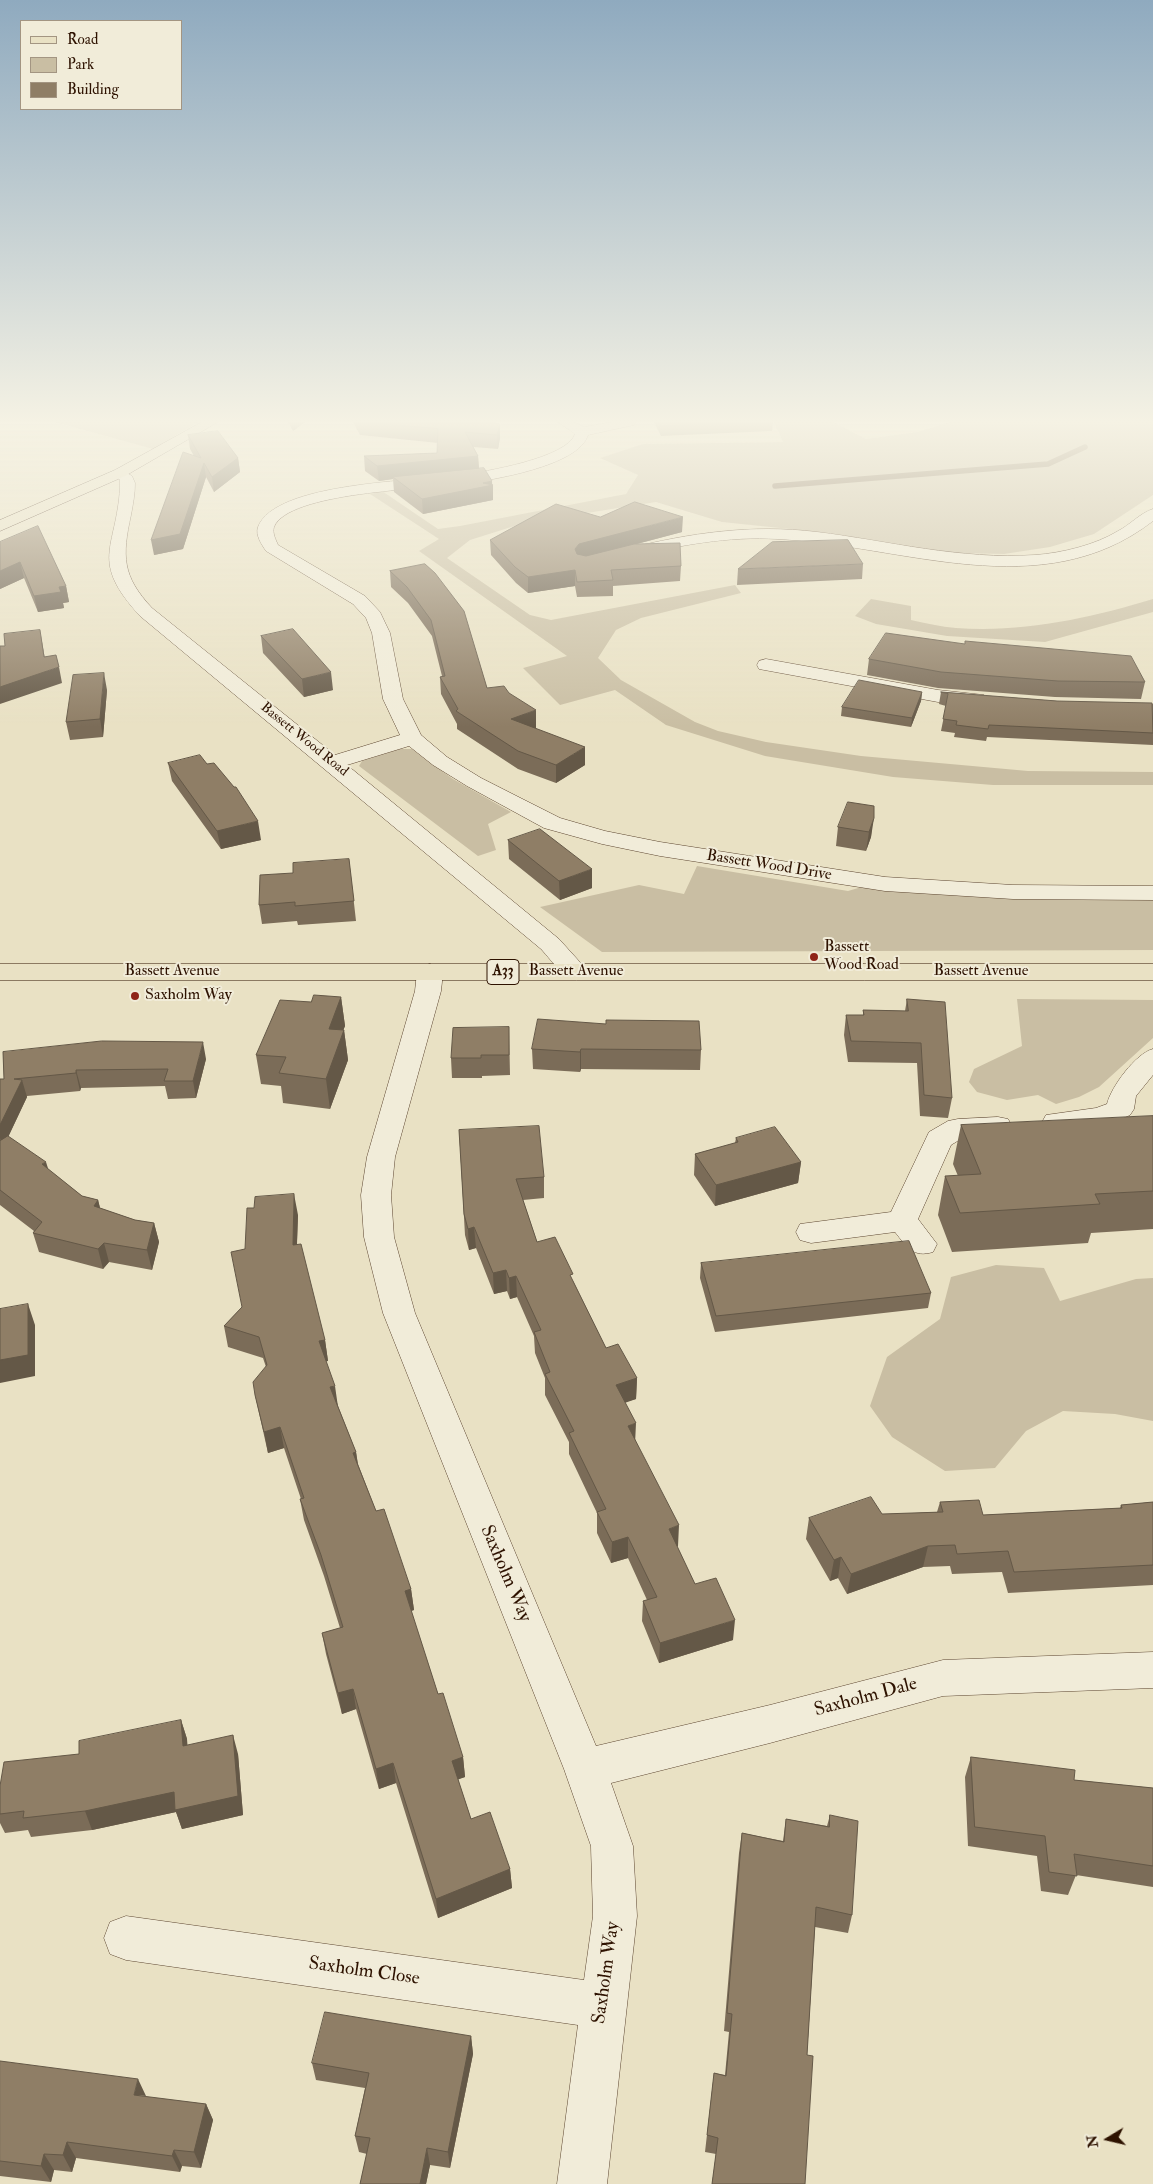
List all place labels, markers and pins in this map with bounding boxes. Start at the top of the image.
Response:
place label: Bassett Wood Road [824,938,899,976]
marker: Bassett Wood Road [808,951,820,963]
place label: Saxholm Way [145,986,232,1006]
marker: Saxholm Way [129,990,141,1002]

